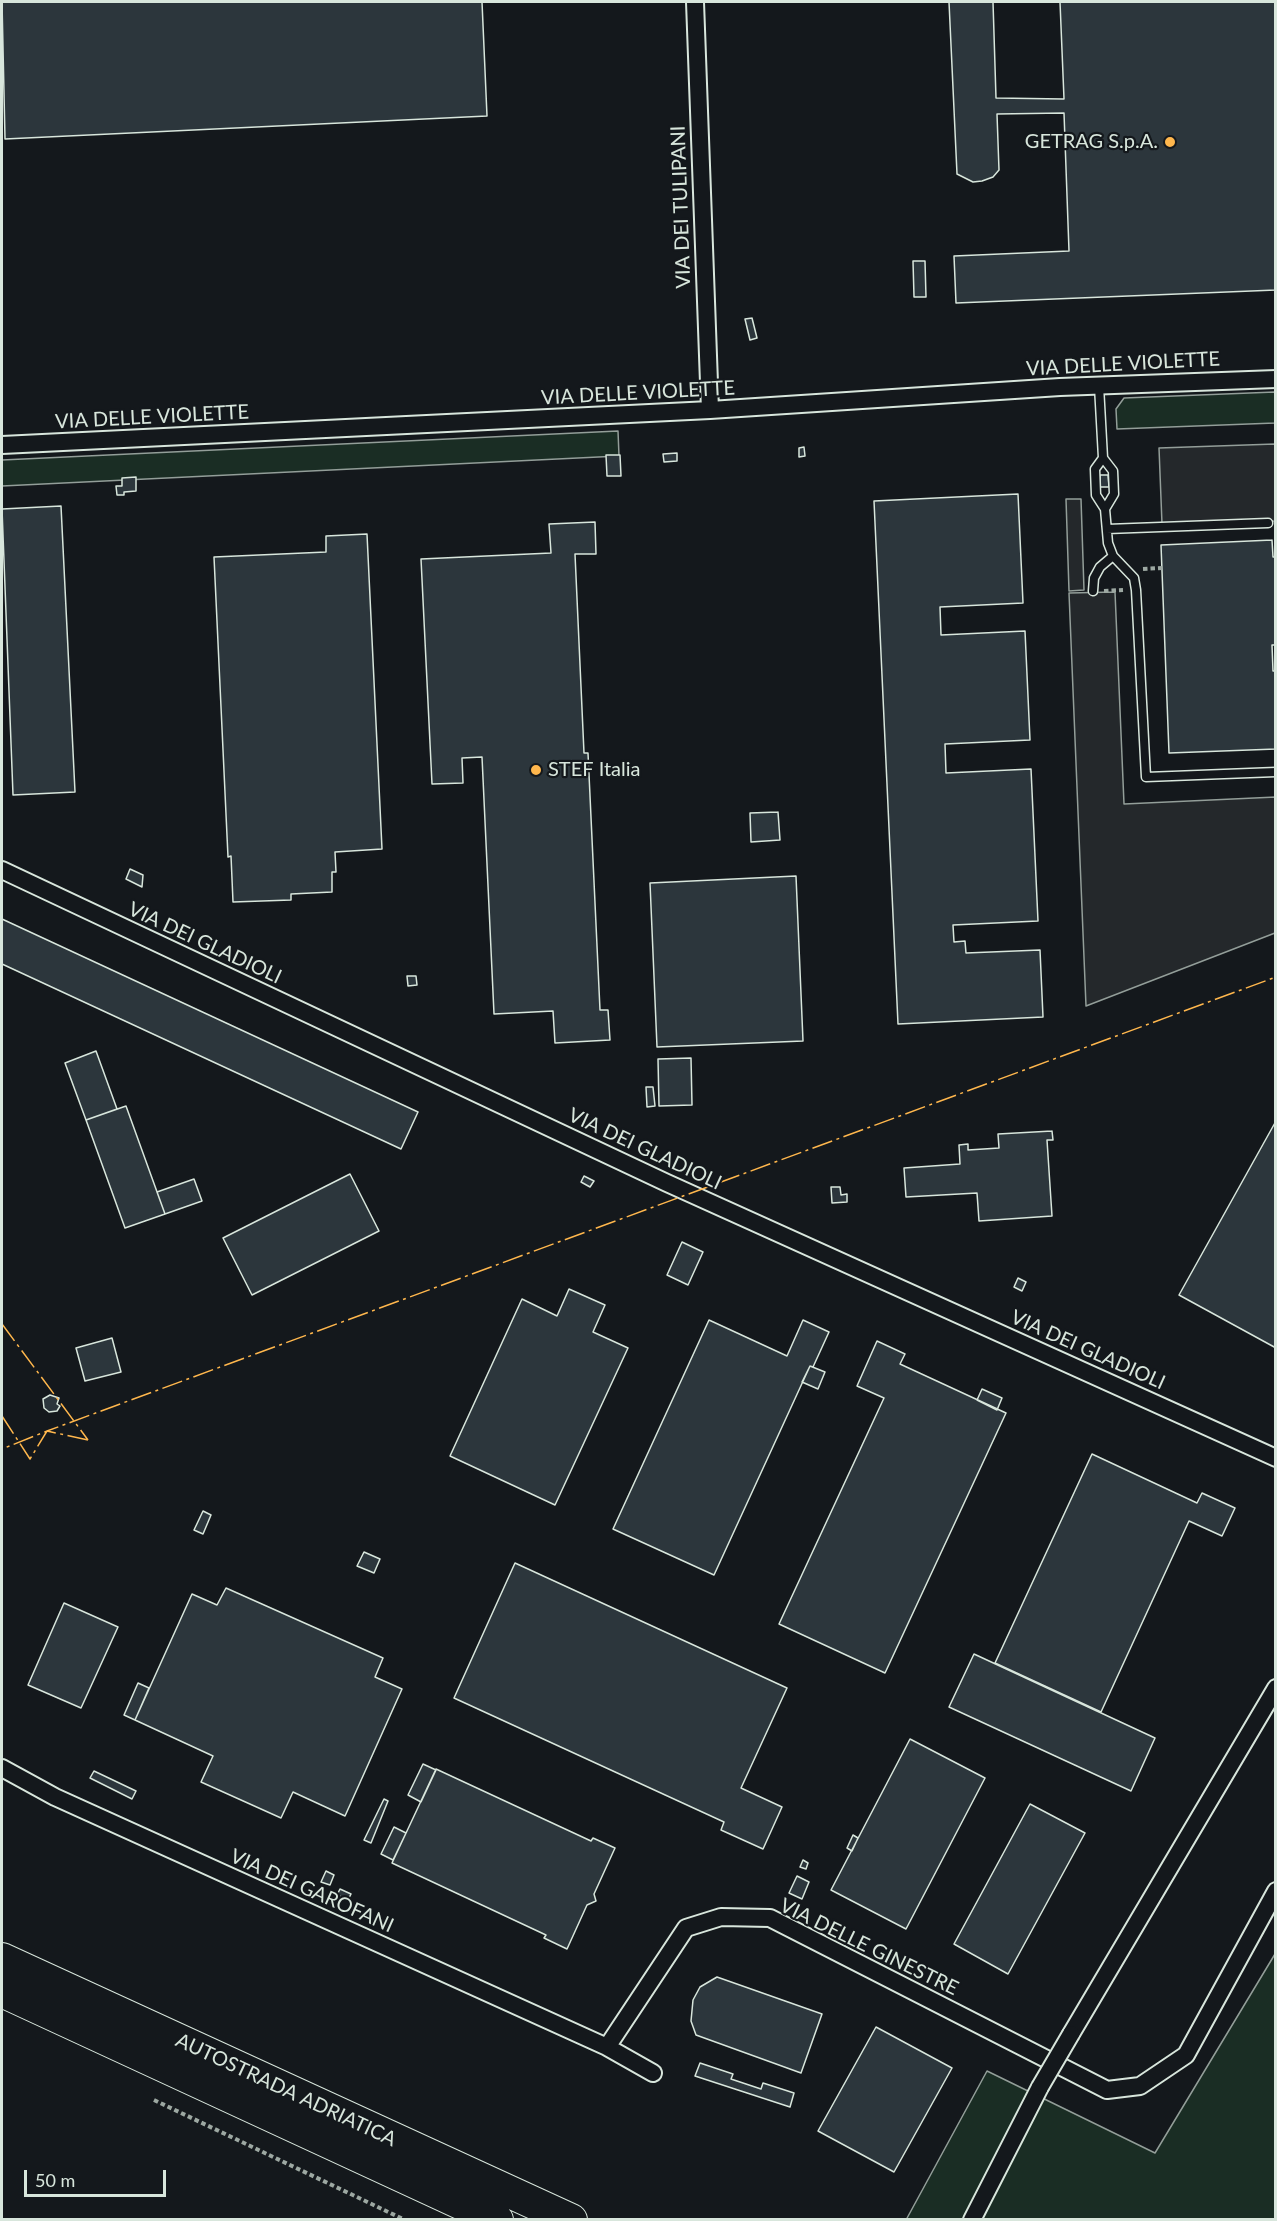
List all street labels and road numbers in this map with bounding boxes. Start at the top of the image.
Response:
street label: VIA DEI TULIPANI [666,125,696,289]
street label: VIA DELLE VIOLETTE [1026,347,1220,381]
street label: VIA DELLE VIOLETTE [541,376,735,410]
street label: VIA DELLE VIOLETTE [55,400,249,434]
street label: VIA DEI GLADIOLI [125,897,285,989]
street label: VIA DEI GLADIOLI [565,1103,725,1195]
street label: VIA DEI GLADIOLI [1007,1305,1169,1395]
street label: VIA DEI GAROFANI [227,1844,397,1938]
street label: VIA DELLE GINESTRE [776,1893,962,2001]
street label: AUTOSTRADA ADRIATICA [172,2028,400,2152]

